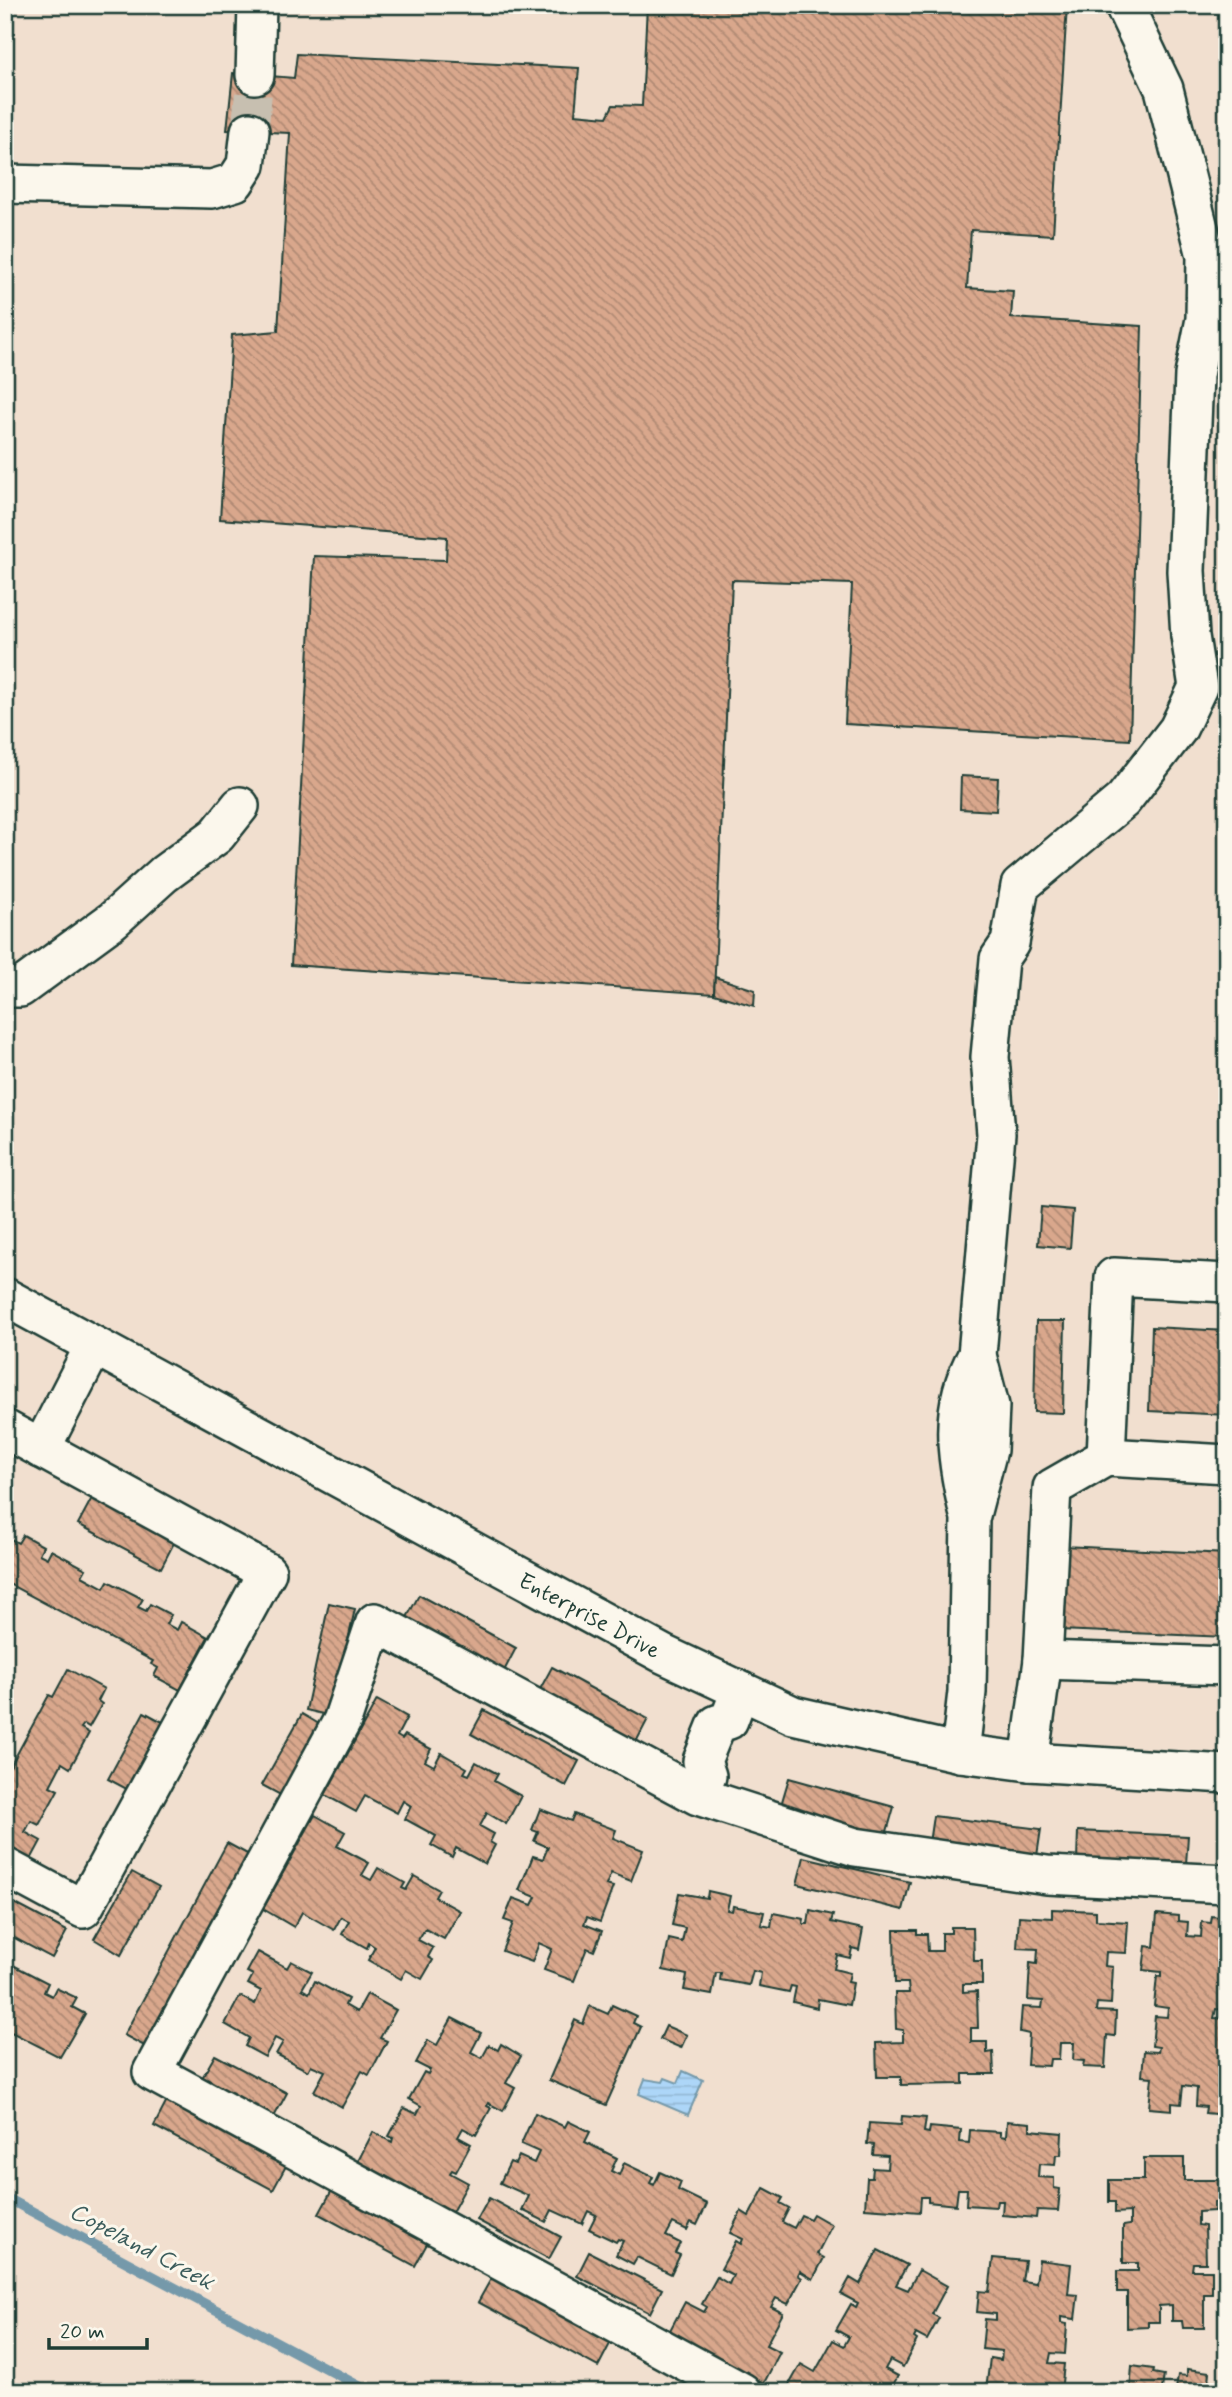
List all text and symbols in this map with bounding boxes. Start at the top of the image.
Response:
street label: Enterprise Drive [513,1567,665,1667]
water label: Copeland Creek [64,2196,220,2299]
scale bar [49,2306,147,2350]
text: 20 m [60,2318,105,2346]

